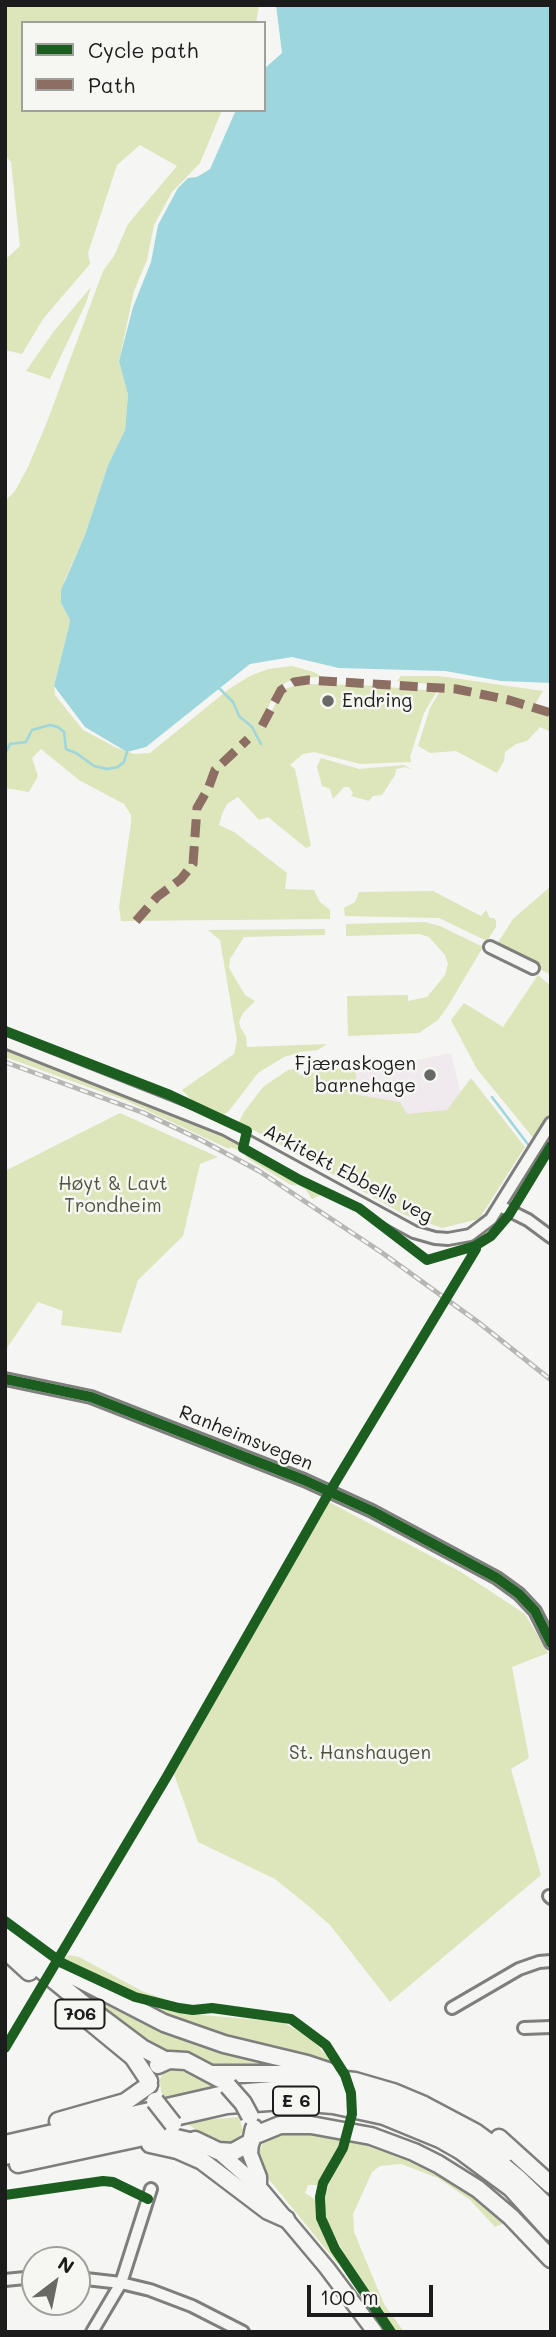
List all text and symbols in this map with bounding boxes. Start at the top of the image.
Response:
legend [21,21,266,112]
text: Cycle path [88,36,198,63]
text: Path [88,71,135,98]
place label: Endring [342,690,412,712]
marker: Endring [320,693,336,709]
place label: Fjæraskogen barnehage [295,1053,416,1097]
marker: Fjæraskogen barnehage [422,1067,438,1083]
street label: Arkitekt Ebbells veg [260,1120,436,1228]
park label: Høyt & Lavt Trondheim [58,1173,168,1217]
street label: Ranheimsvegen [176,1401,316,1475]
park label: St. Hanshaugen [289,1742,431,1764]
road number: 706 [56,2000,104,2028]
road number: E 6 [273,2087,319,2116]
north arrow [21,2246,91,2316]
text: N [54,2250,79,2279]
scale bar [311,2270,437,2314]
text: 100 m [320,2283,379,2310]

